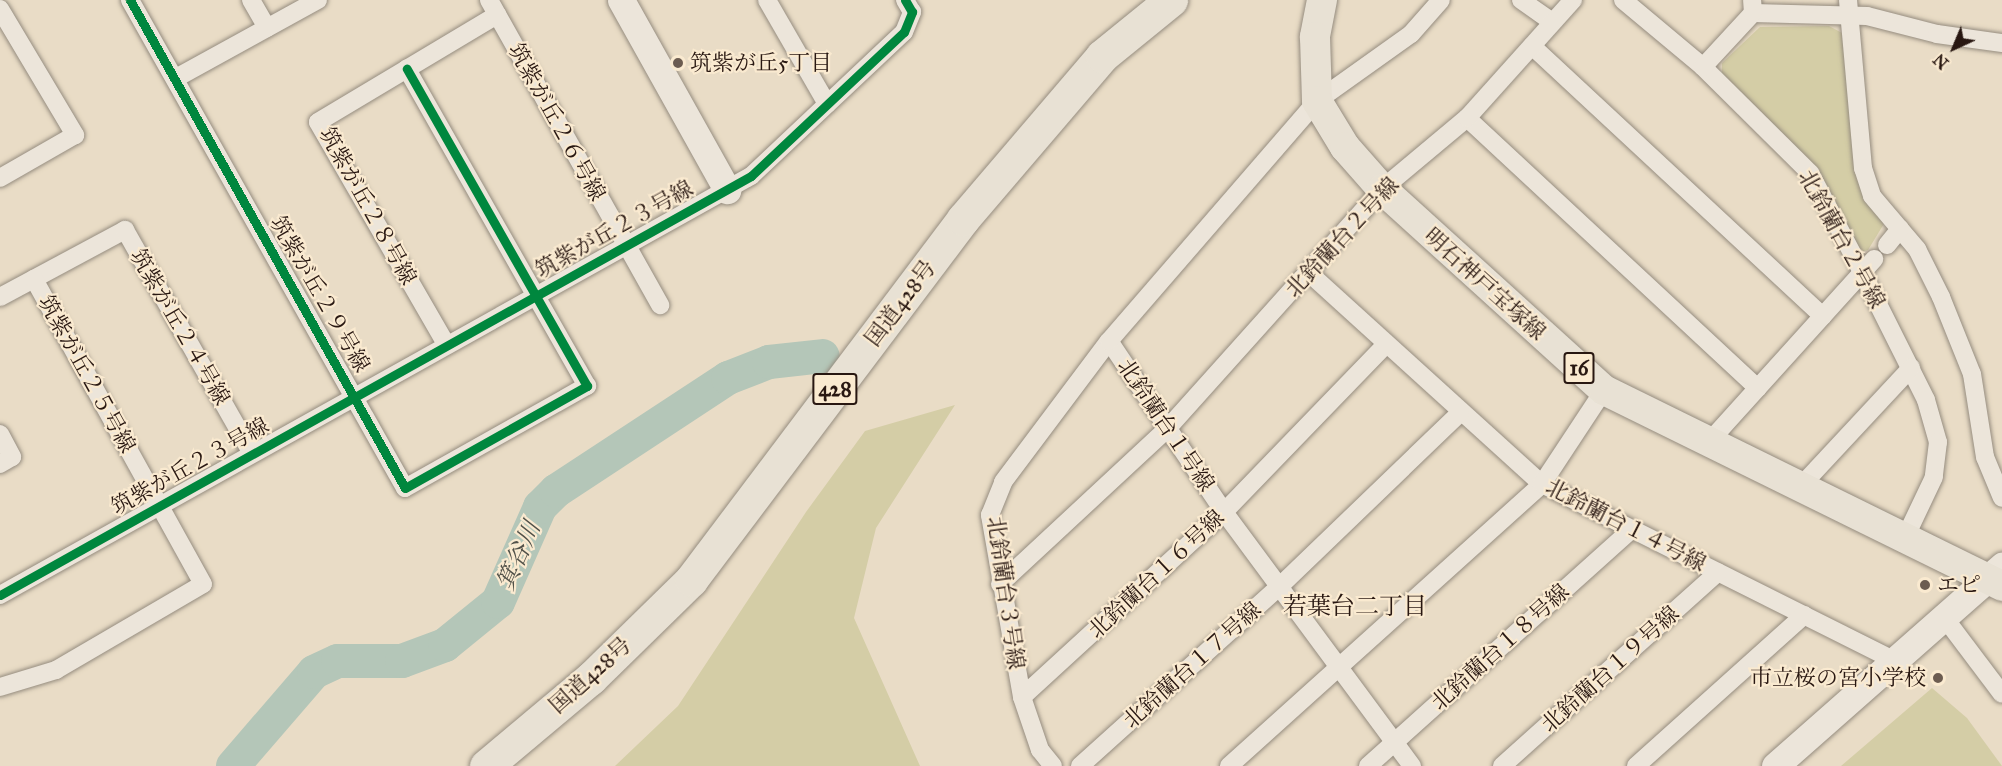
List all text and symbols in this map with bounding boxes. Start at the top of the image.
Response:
north arrow [1924,18,1984,78]
street label: 筑紫が丘２６号線 [503,39,611,205]
place label: 筑紫が丘5丁目 [690,50,832,76]
text: N [1930,50,1953,73]
marker: 筑紫が丘5丁目 [671,56,685,70]
street label: 筑紫が丘２８号線 [314,123,422,289]
street label: 北鈴蘭台２号線 [1793,165,1891,313]
street label: 北鈴蘭台２号線 [1280,172,1404,302]
street label: 筑紫が丘２３号線 [531,175,697,283]
street label: 筑紫が丘２９号線 [265,211,375,377]
street label: 明石神戸宝塚線 [1419,223,1551,345]
street label: 筑紫が丘２４号線 [125,244,235,410]
street label: 国道428号 [859,255,941,351]
street label: 筑紫が丘２５号線 [33,291,141,457]
road number: 16 [1562,350,1596,386]
street label: 北鈴蘭台１号線 [1112,354,1220,496]
road number: 428 [811,371,859,407]
street label: 筑紫が丘２３号線 [107,412,273,520]
street label: 北鈴蘭台１４号線 [1542,473,1710,577]
street label: 北鈴蘭台１６号線 [1083,504,1229,644]
street label: 北鈴蘭台３号線 [982,515,1030,671]
water label: 箕谷川 [491,517,547,595]
place label: エピ [1937,572,1981,598]
street label: 北鈴蘭台１８号線 [1426,578,1574,716]
marker: エピ [1918,578,1932,592]
district label: 若葉台二丁目 [1283,593,1427,621]
street label: 北鈴蘭台１７号線 [1118,596,1266,734]
street label: 北鈴蘭台１９号線 [1536,600,1684,738]
street label: 国道428号 [544,631,636,719]
place label: 市立桜の宮小学校 [1750,665,1926,691]
marker: 市立桜の宮小学校 [1931,671,1945,685]

